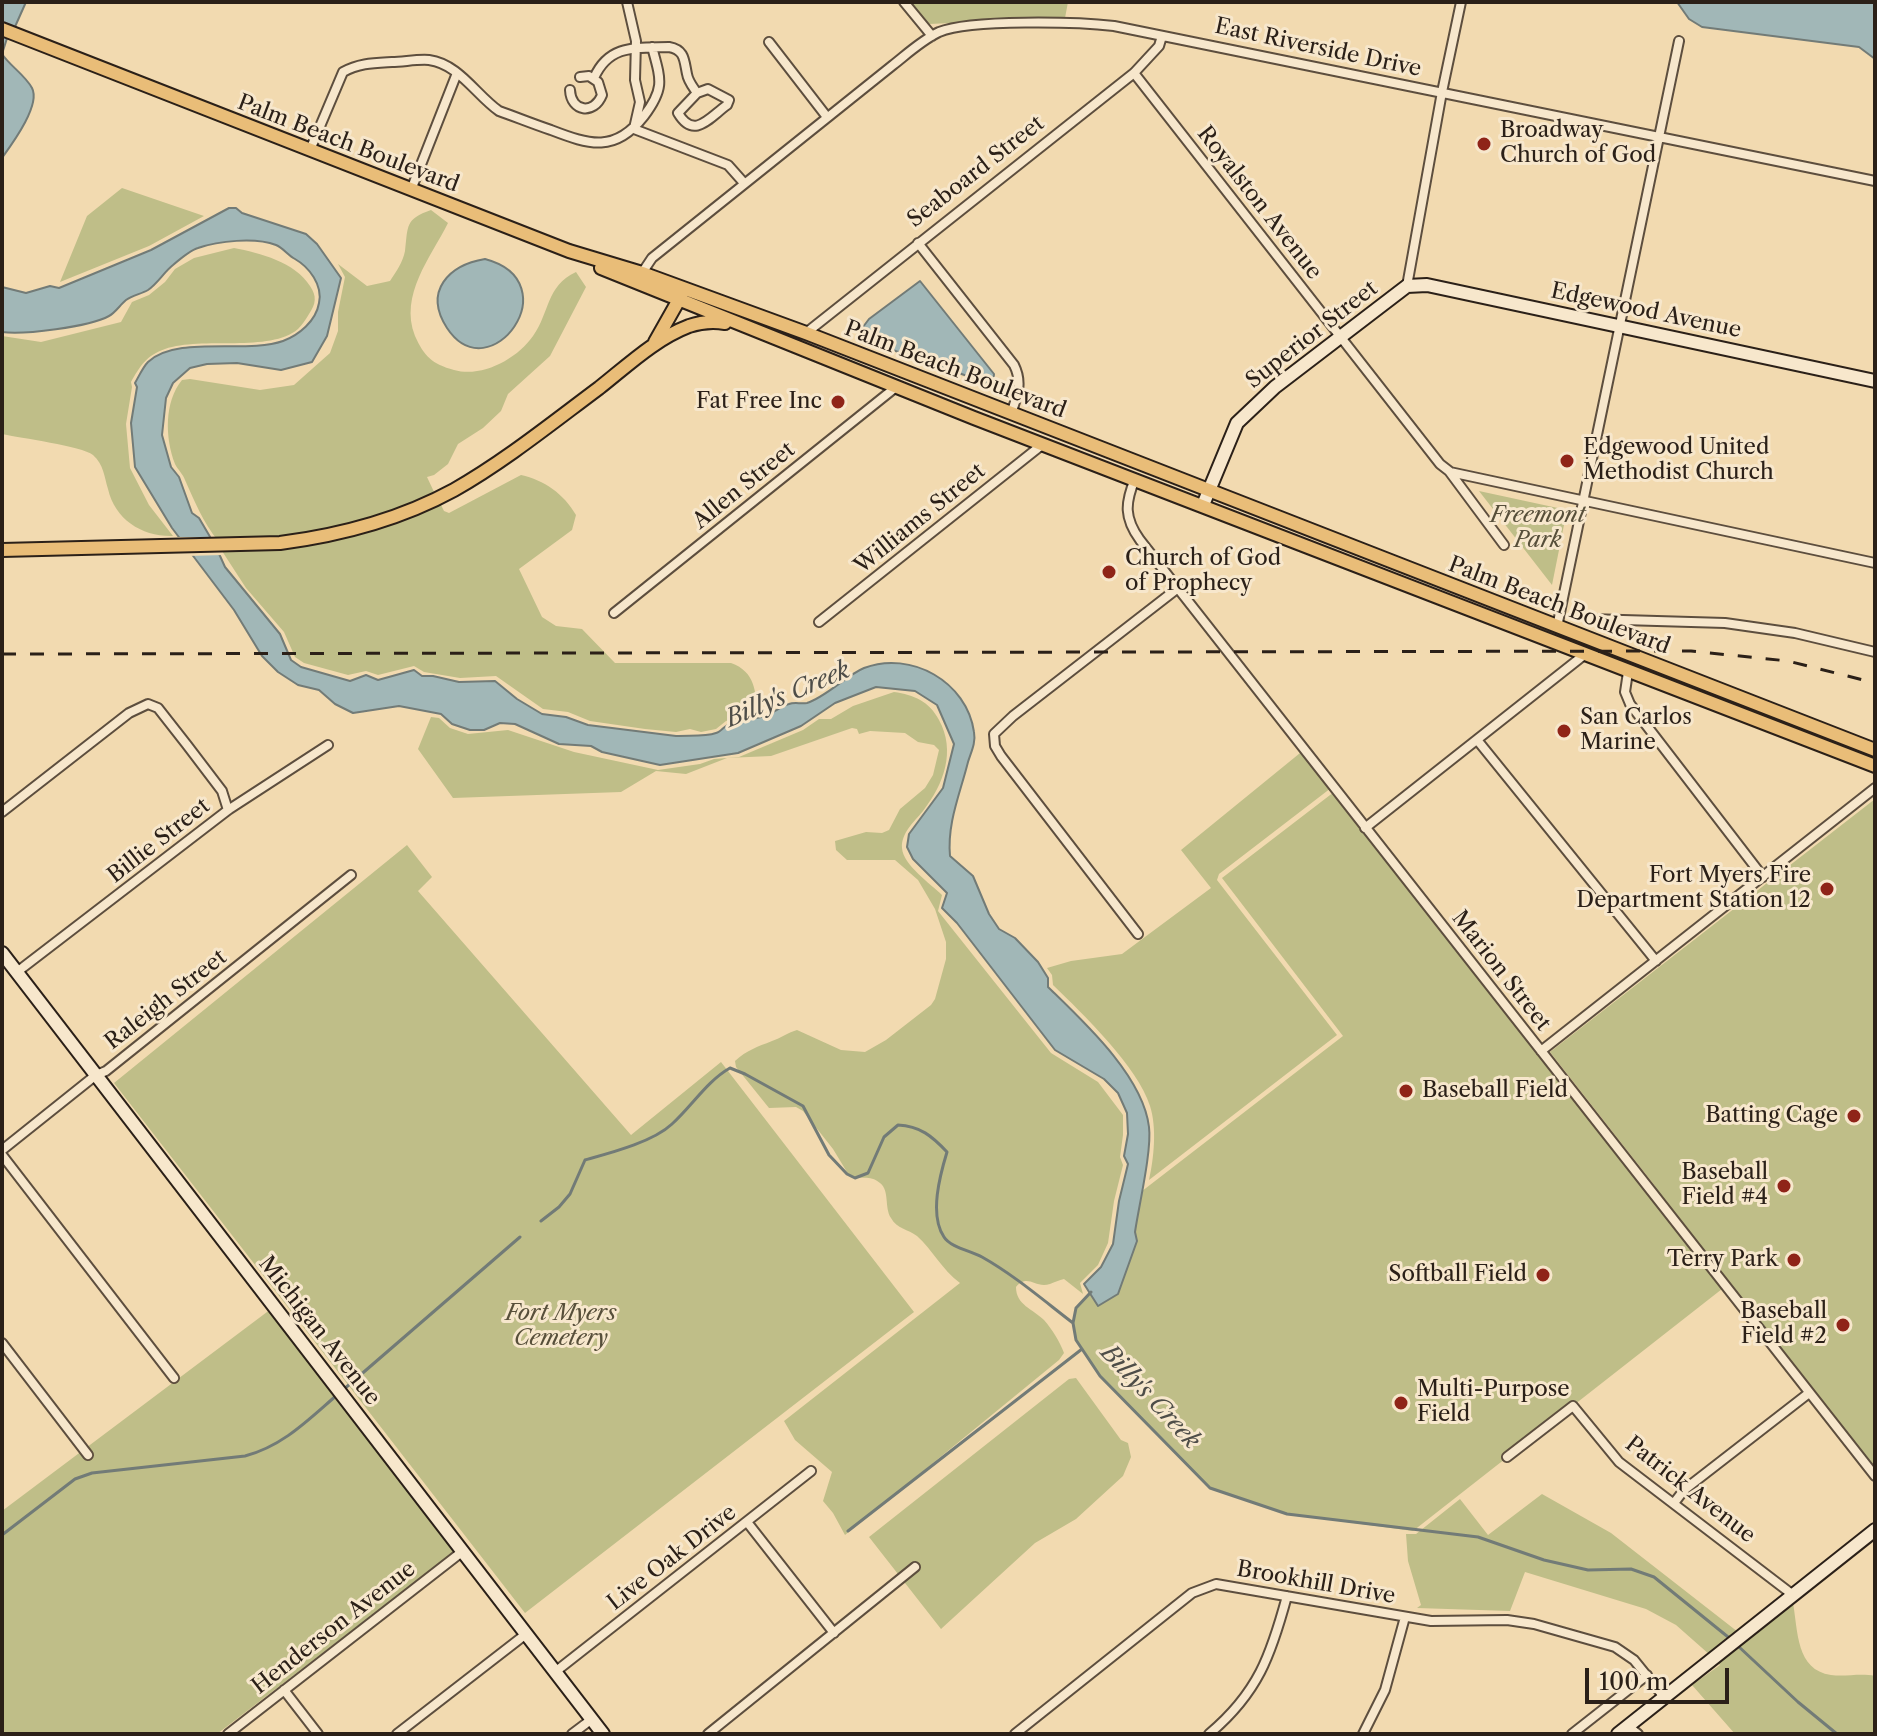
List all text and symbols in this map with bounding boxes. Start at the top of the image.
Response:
street label: East Riverside Drive [1212,13,1424,83]
street label: Palm Beach Boulevard [233,90,463,198]
street label: Seaboard Street [902,110,1050,234]
place label: Broadway Church of God [1500,118,1656,170]
street label: Royalston Avenue [1191,121,1327,285]
marker: Broadway Church of God [1475,135,1493,153]
street label: Superior Street [1241,275,1383,395]
street label: Edgewood Avenue [1548,278,1744,344]
street label: Palm Beach Boulevard [840,316,1070,424]
place label: Fat Free Inc [696,389,822,415]
marker: Fat Free Inc [829,393,847,411]
place label: Edgewood United Methodist Church [1583,435,1774,486]
street label: Allen Street [688,437,800,535]
marker: Edgewood United Methodist Church [1558,452,1576,470]
street label: Williams Street [849,458,991,580]
park label: Freemont Park [1490,503,1586,554]
place label: Church of God of Prophecy [1125,546,1281,598]
street label: Palm Beach Boulevard [1444,552,1674,660]
marker: Church of God of Prophecy [1100,563,1118,581]
water label: Billy's Creek [722,656,854,734]
place label: San Carlos Marine [1580,705,1692,756]
marker: San Carlos Marine [1555,722,1573,740]
street label: Billie Street [103,793,215,889]
place label: Fort Myers Fire Department Station 12 [1576,863,1811,914]
marker: Fort Myers Fire Department Station 12 [1818,880,1836,898]
street label: Marion Street [1446,906,1556,1036]
street label: Raleigh Street [100,944,232,1056]
place label: Baseball Field [1422,1078,1568,1104]
marker: Baseball Field [1397,1082,1415,1100]
place label: Batting Cage [1705,1103,1838,1129]
marker: Batting Cage [1845,1107,1863,1125]
place label: Baseball Field #4 [1681,1160,1768,1212]
marker: Baseball Field #4 [1775,1177,1793,1195]
place label: Terry Park [1667,1247,1778,1273]
street label: Michigan Avenue [253,1251,385,1411]
marker: Terry Park [1785,1251,1803,1269]
place label: Softball Field [1388,1262,1527,1288]
marker: Softball Field [1534,1266,1552,1284]
place label: Baseball Field #2 [1740,1299,1827,1350]
park label: Fort Myers Cemetery [505,1301,617,1352]
marker: Baseball Field #2 [1834,1316,1852,1334]
water label: Billy's Creek [1094,1339,1206,1455]
place label: Multi-Purpose Field [1417,1377,1570,1428]
marker: Multi-Purpose Field [1392,1394,1410,1412]
street label: Patrick Avenue [1620,1431,1760,1549]
street label: Live Oak Drive [602,1500,742,1616]
street label: Henderson Avenue [247,1556,421,1700]
street label: Brookhill Drive [1235,1556,1397,1610]
scale bar [1589,1652,1733,1702]
text: 100 m [1599,1667,1668,1696]

